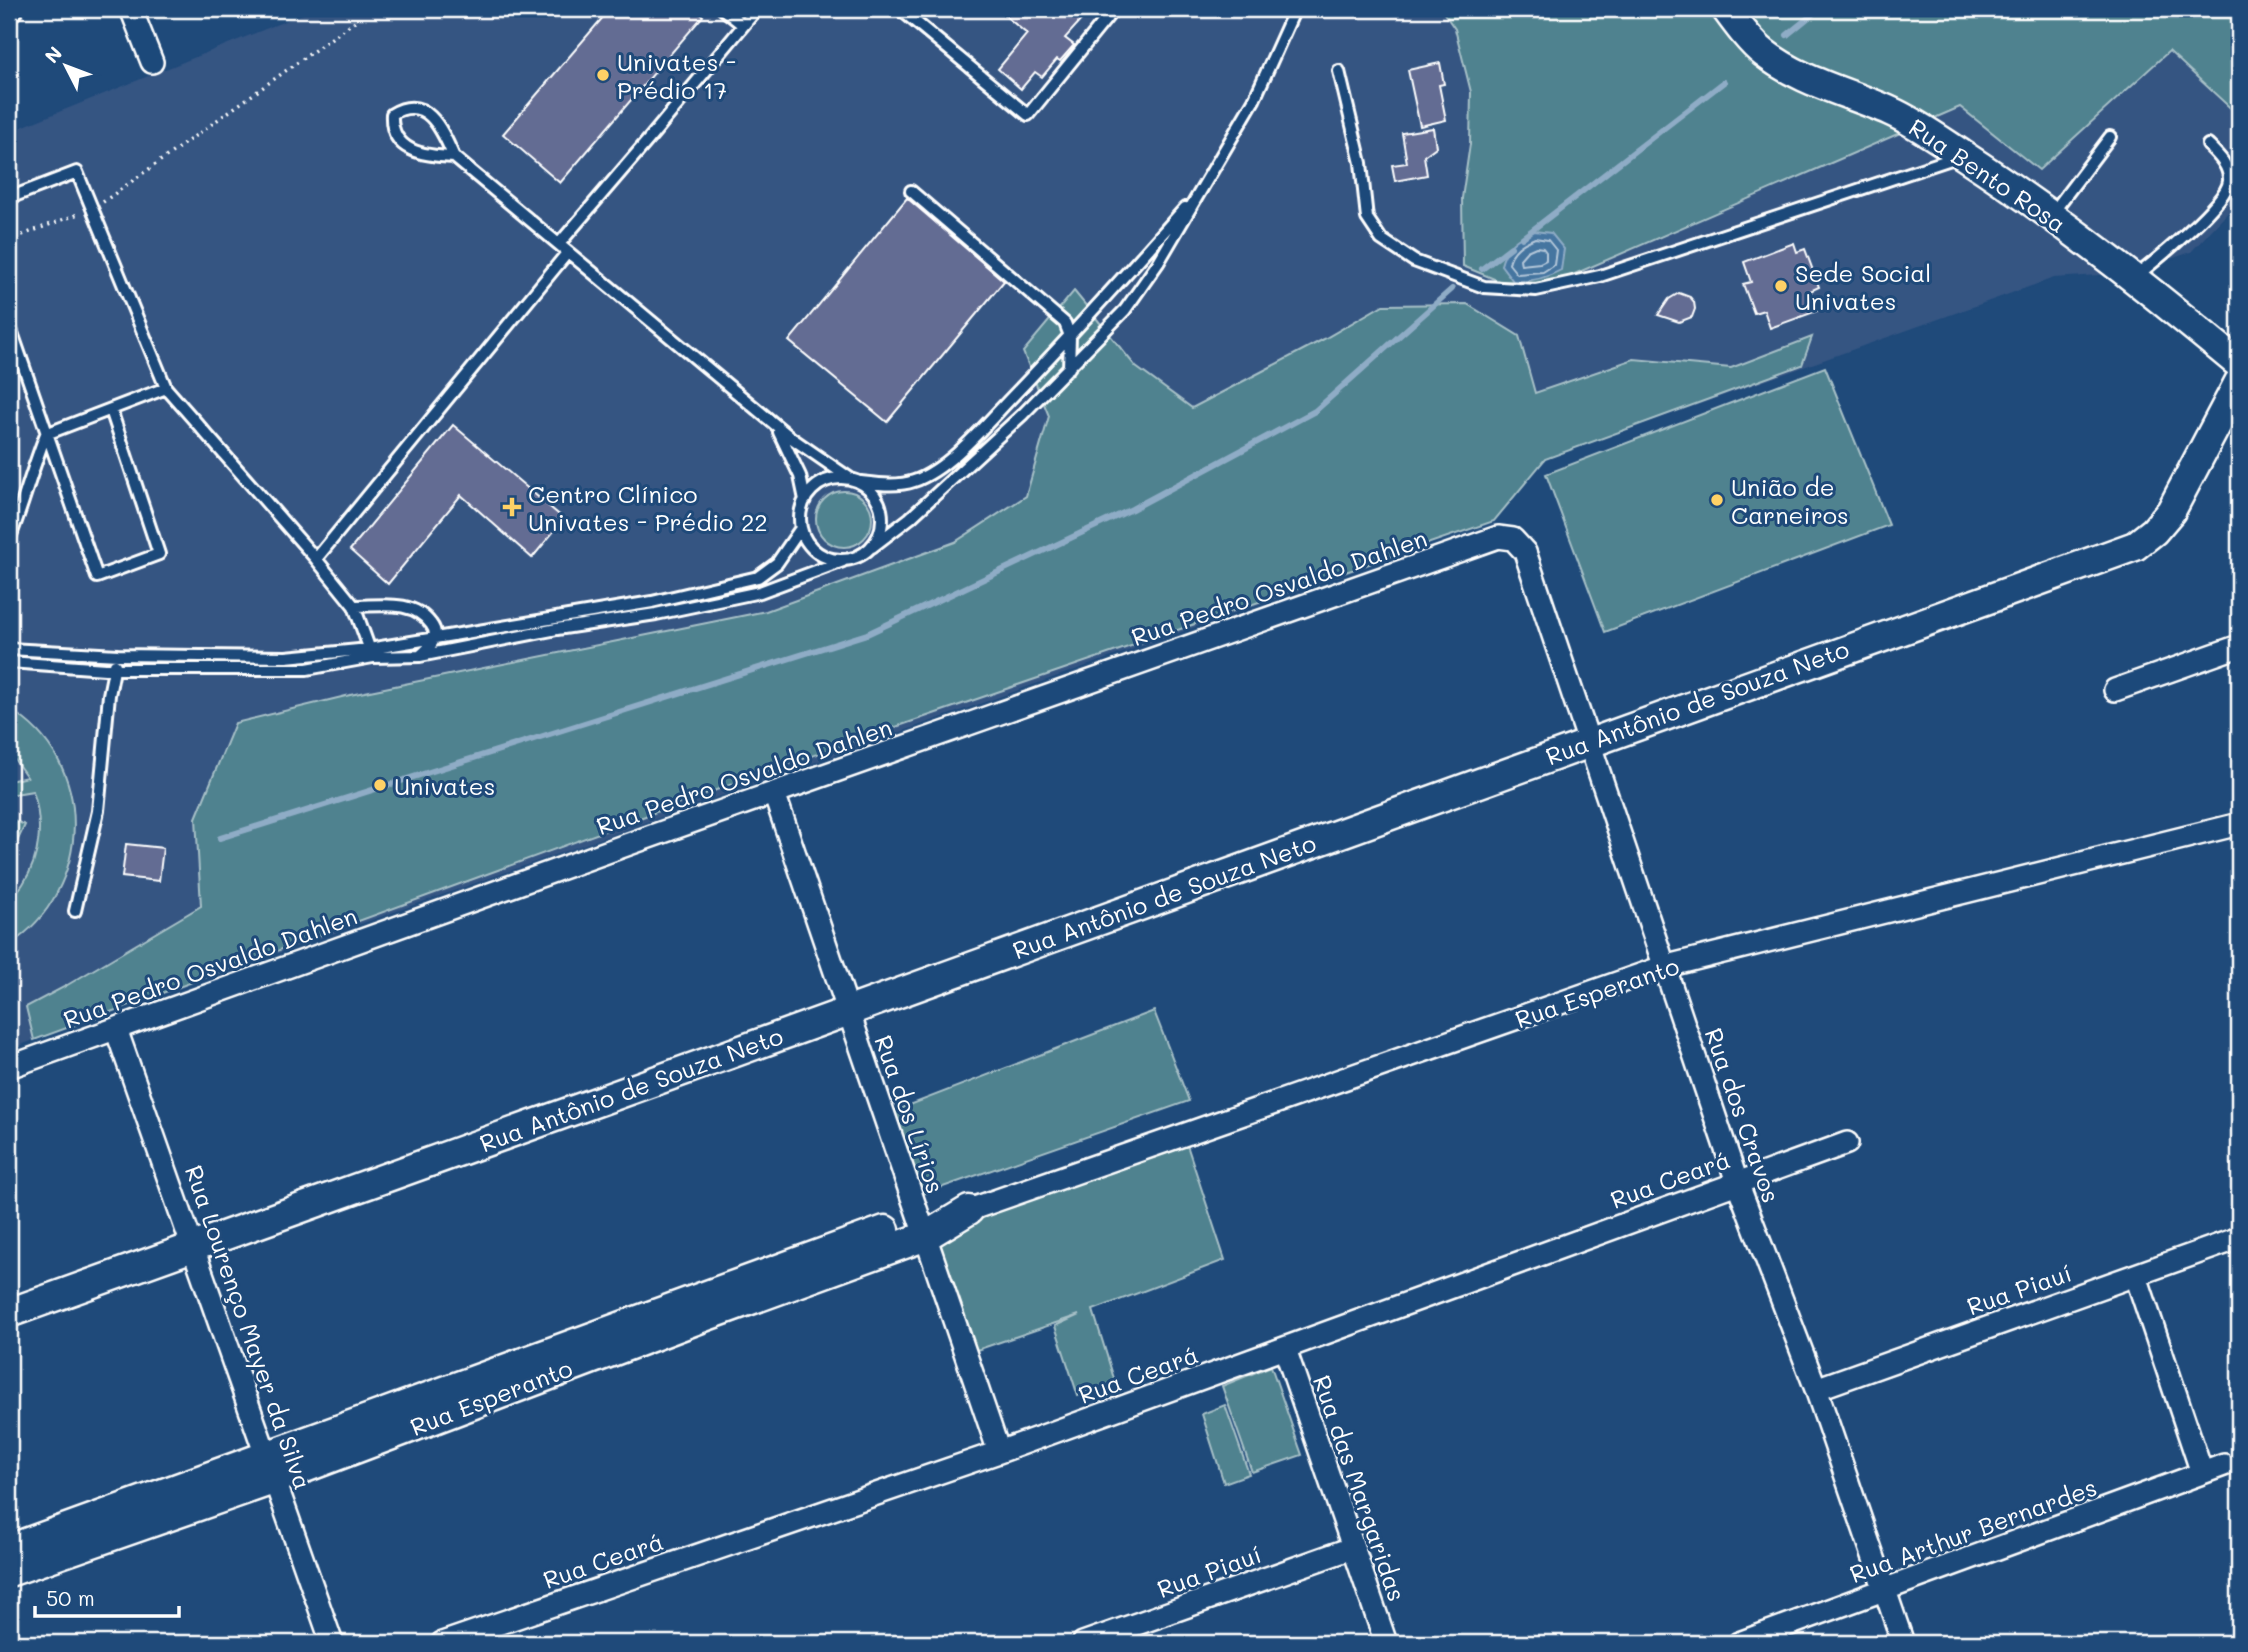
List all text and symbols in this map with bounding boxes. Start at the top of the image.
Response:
north arrow [32,32,102,102]
text: N [39,41,67,68]
place label: Univates - Prédio 17 [617,46,736,105]
marker: Univates - Prédio 17 [595,67,611,83]
street label: Rua Bento Rosa [1904,111,2072,239]
place label: Sede Social Univates [1795,257,1931,316]
marker: Sede Social Univates [1773,278,1789,294]
place label: União de Carneiros [1731,471,1849,530]
place label: Centro Clínico Univates - Prédio 22 [528,478,768,537]
marker: União de Carneiros [1709,492,1725,508]
marker: Centro Clínico Univates - Prédio 22 [502,497,522,517]
street label: Rua Pedro Osvaldo Dahlen [1127,522,1431,652]
street label: Rua Antônio de Souza Neto [1541,633,1853,771]
street label: Rua Pedro Osvaldo Dahlen [592,711,896,841]
place label: Univates [394,770,495,801]
marker: Univates [372,777,388,793]
street label: Rua Antônio de Souza Neto [1008,827,1320,965]
street label: Rua Pedro Osvaldo Dahlen [59,899,361,1035]
street label: Rua Esperanto [1511,949,1683,1035]
street label: Rua Antônio de Souza Neto [475,1020,787,1158]
street label: Rua dos Cravos [1699,1024,1787,1206]
street label: Rua dos Lírios [868,1031,952,1197]
street label: Rua Ceará [1606,1143,1734,1215]
street label: Rua Lourenço Mayer da Silva [179,1161,319,1493]
street label: Rua Piauí [1963,1257,2075,1321]
street label: Rua Ceará [1074,1338,1202,1410]
street label: Rua Esperanto [405,1352,577,1442]
street label: Rua das Margaridas [1307,1371,1413,1605]
street label: Rua Arthur Bernardes [1845,1471,2101,1589]
street label: Rua Ceará [539,1525,667,1595]
street label: Rua Piauí [1153,1538,1265,1604]
scale bar [35,1575,178,1619]
text: 50 m [46,1584,95,1611]

